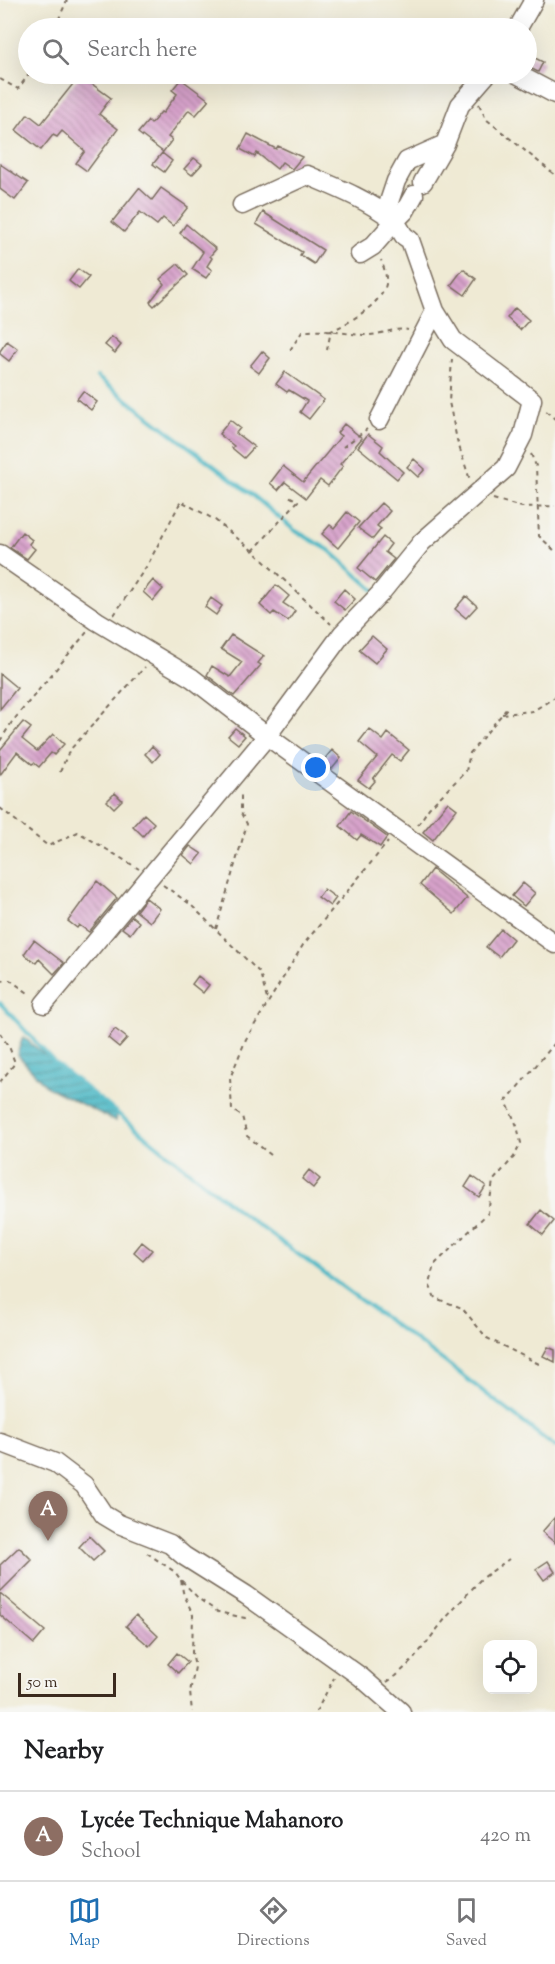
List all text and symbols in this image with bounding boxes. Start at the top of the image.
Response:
search box [18,18,537,84]
icon: search [39,35,72,68]
text: Search here [87,35,197,67]
your location [301,753,330,782]
pin: A [28,1492,68,1541]
map controls [483,1640,537,1694]
button: locate [483,1640,537,1694]
scale bar [18,1670,116,1698]
text: 50 m [27,1672,58,1695]
text: Nearby [24,1733,104,1770]
text: Lycée Technique Mahanoro [81,1806,343,1838]
text: A [35,1822,52,1851]
text: 420 m [480,1822,531,1851]
text: School [81,1838,141,1867]
tab: Map [68,1894,101,1953]
tab: Directions [237,1894,310,1953]
tab: Saved [446,1894,487,1953]

